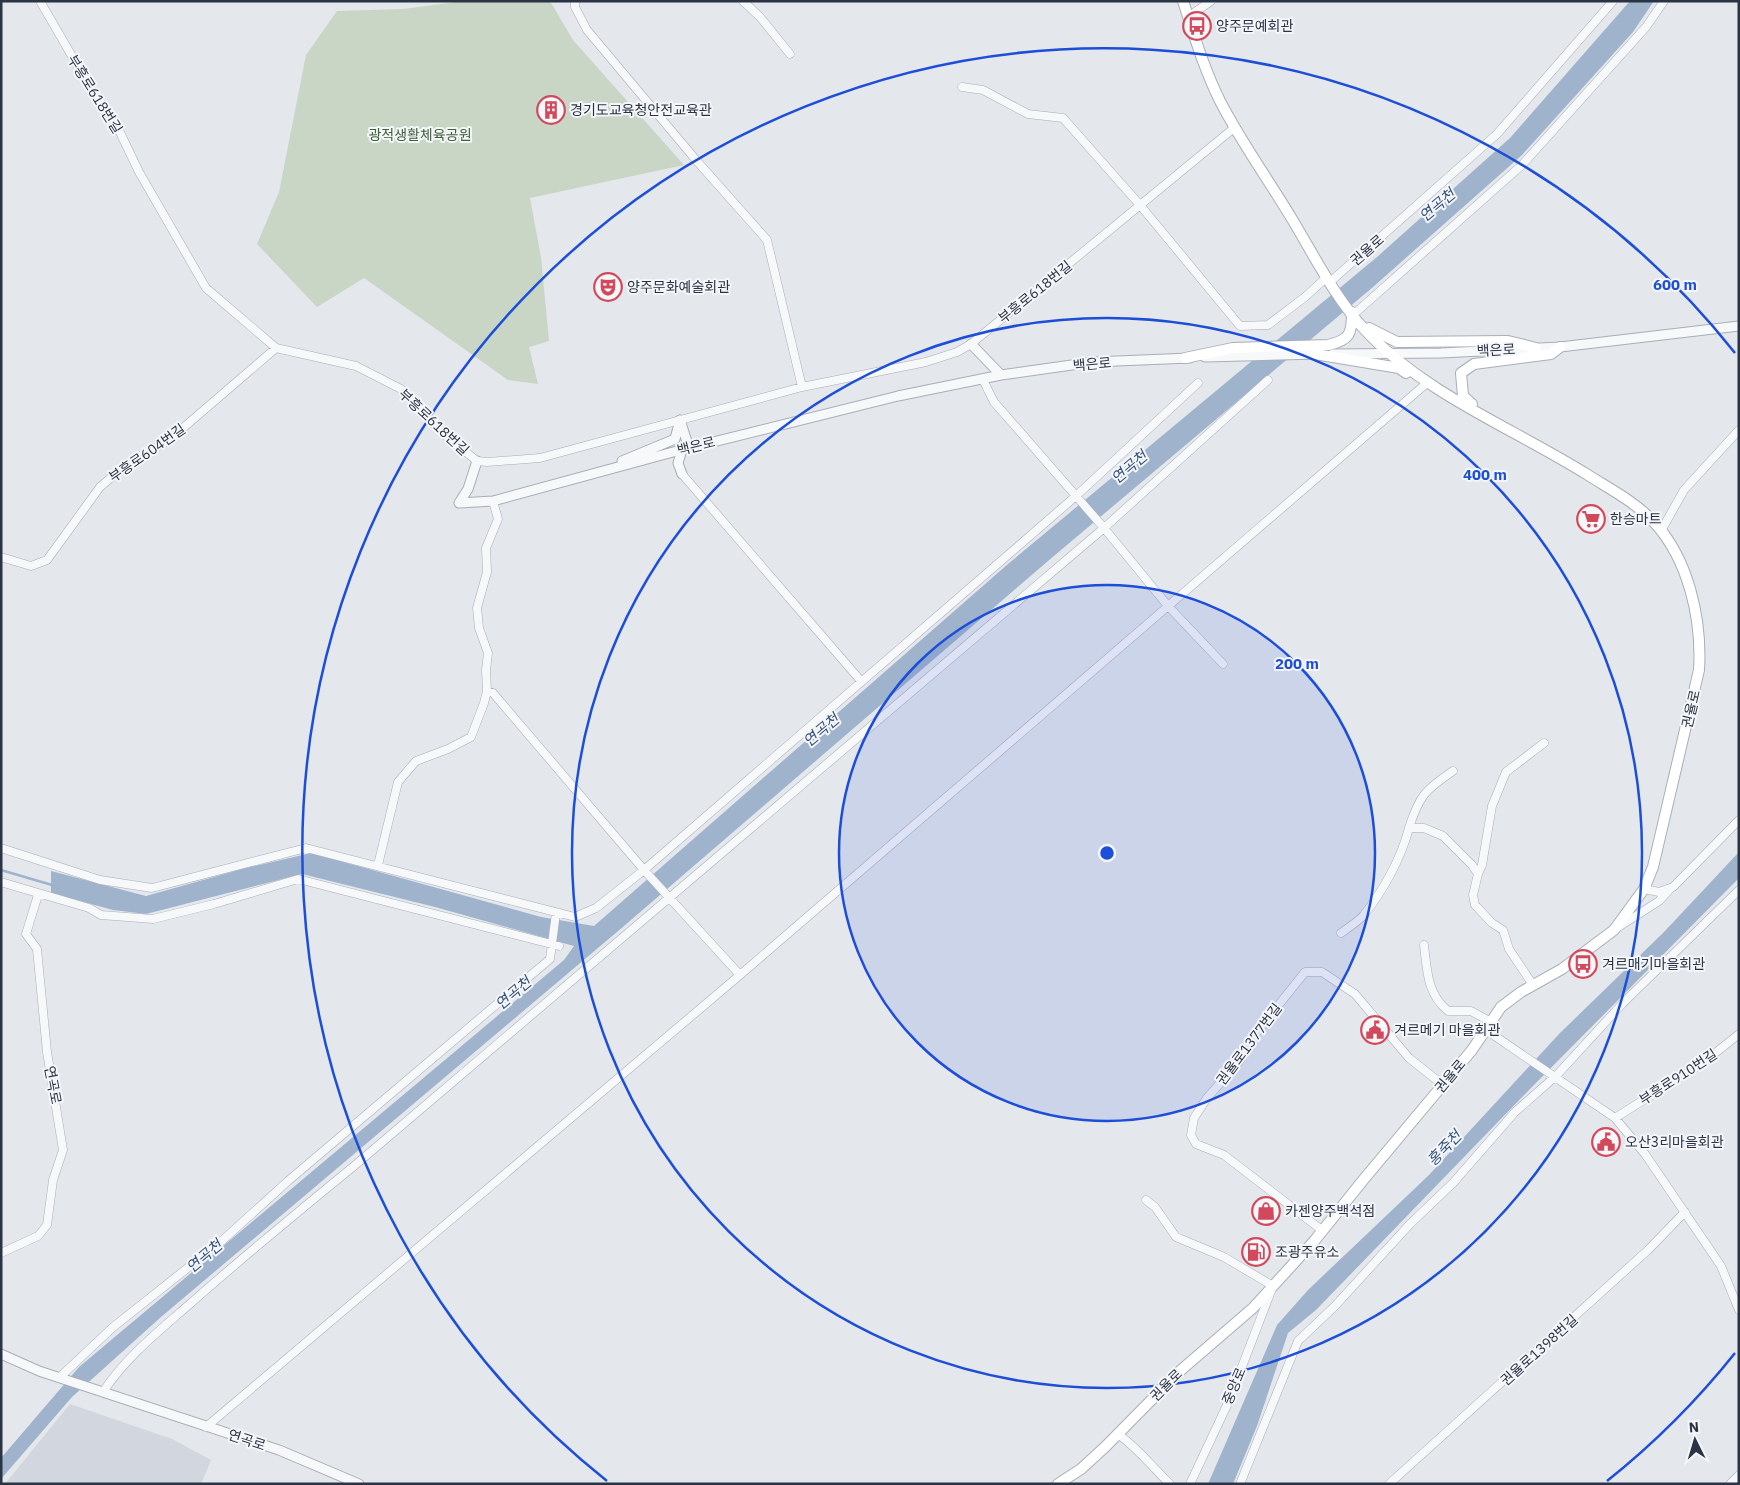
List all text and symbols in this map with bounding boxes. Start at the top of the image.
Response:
bus stop icon: 양주문예회관 [1182,11,1212,41]
place label: 양주문예회관 [1216,17,1293,35]
street label: 부흥로618번길 [64,51,126,137]
building icon: 경기도교육청안전교육관 [536,95,566,125]
place label: 경기도교육청안전교육관 [570,101,712,119]
park label: 광적생활체육공원 [368,126,472,144]
water label: 연곡천 [1415,183,1461,226]
street label: 권율로 [1347,230,1388,269]
street label: 부흥로618번길 [995,257,1075,327]
theatre icon: 양주문화예술회관 [593,272,623,302]
text: 600 m [1653,275,1697,294]
place label: 양주문화예술회관 [627,278,730,296]
street label: 백은로 [1476,340,1516,360]
street label: 백은로 [1072,353,1112,375]
street label: 부흥로618번길 [395,385,473,459]
street label: 부흥로604번길 [105,420,189,486]
street label: 백은로 [675,433,717,459]
water label: 연곡천 [1107,445,1153,488]
text: 400 m [1463,465,1507,484]
supermarket icon: 한승마트 [1576,504,1606,534]
place label: 한승마트 [1610,510,1662,528]
text: 200 m [1275,654,1319,673]
street label: 권율로 [1678,688,1704,730]
water label: 연곡천 [799,708,845,751]
centre of rings [1098,844,1116,862]
bus stop icon: 겨르매기마을회관 [1568,949,1598,979]
place label: 겨르매기마을회관 [1602,955,1705,973]
water label: 연곡천 [491,971,537,1014]
street label: 권율로1377번길 [1212,999,1286,1089]
public building icon: 겨르메기 마을회관 [1360,1015,1390,1045]
place label: 겨르메기 마을회관 [1394,1021,1500,1039]
street label: 부흥로910번길 [1636,1045,1720,1109]
street label: 권율로 [1431,1055,1469,1097]
street label: 연곡로 [40,1064,66,1106]
water label: 홍죽천 [1423,1125,1467,1169]
public building icon: 오산3리마을회관 [1591,1127,1621,1157]
place label: 오산3리마을회관 [1625,1133,1724,1151]
shop icon: 카젠양주백석점 [1251,1196,1281,1226]
place label: 카젠양주백석점 [1285,1202,1375,1220]
water label: 연곡천 [182,1234,228,1277]
fuel station icon: 조광주유소 [1241,1237,1271,1267]
place label: 조광주유소 [1275,1243,1340,1261]
street label: 권율로1398번길 [1497,1311,1581,1389]
street label: 권율로 [1146,1365,1186,1405]
street label: 중앙로 [1218,1365,1250,1407]
north arrow [1670,1415,1720,1465]
text: N [1688,1418,1700,1436]
street label: 연곡로 [226,1425,268,1455]

